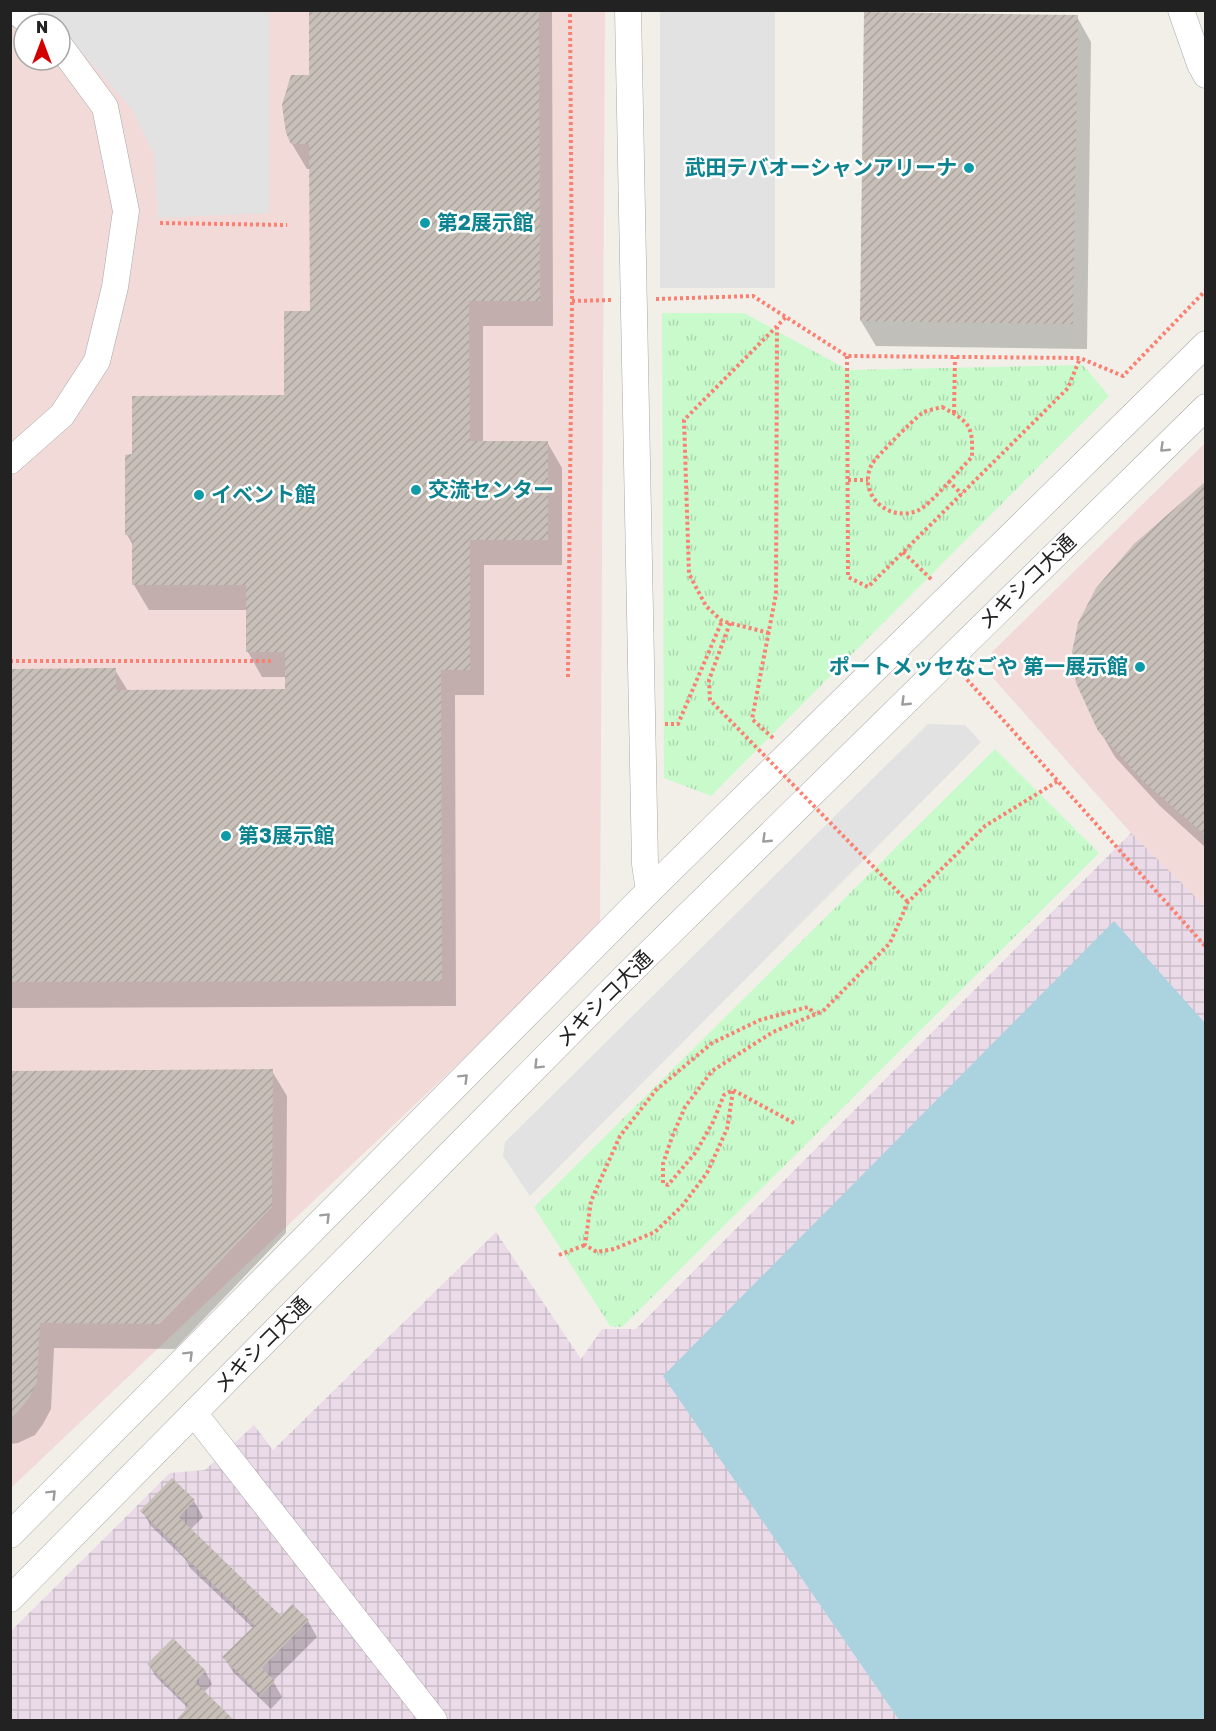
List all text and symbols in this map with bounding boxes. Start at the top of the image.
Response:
north arrow [12,12,72,72]
text: N [36,17,48,37]
place label: 武田テバオーシャンアリーナ [684,154,957,180]
marker: 武田テバオーシャンアリーナ [962,161,976,175]
place label: 第2展示館 [437,209,534,235]
marker: 第2展示館 [418,216,432,230]
one-way arrow [1160,441,1170,452]
place label: 交流センター [428,476,554,502]
place label: イベント館 [211,481,316,507]
marker: 交流センター [409,483,423,497]
marker: イベント館 [192,488,206,502]
street label: メキシコ大通 [972,528,1081,634]
place label: ポートメッセなごや 第一展示館 [829,653,1128,679]
marker: ポートメッセなごや 第一展示館 [1133,660,1147,674]
one-way arrow [901,695,912,706]
place label: 第3展示館 [238,822,335,848]
marker: 第3展示館 [219,829,233,843]
one-way arrow [762,832,772,843]
street label: メキシコ大通 [550,945,657,1052]
one-way arrow [534,1059,545,1069]
one-way arrow [456,1075,467,1086]
one-way arrow [319,1213,330,1224]
street label: メキシコ大通 [208,1291,315,1398]
one-way arrow [182,1352,193,1362]
one-way arrow [44,1490,55,1501]

